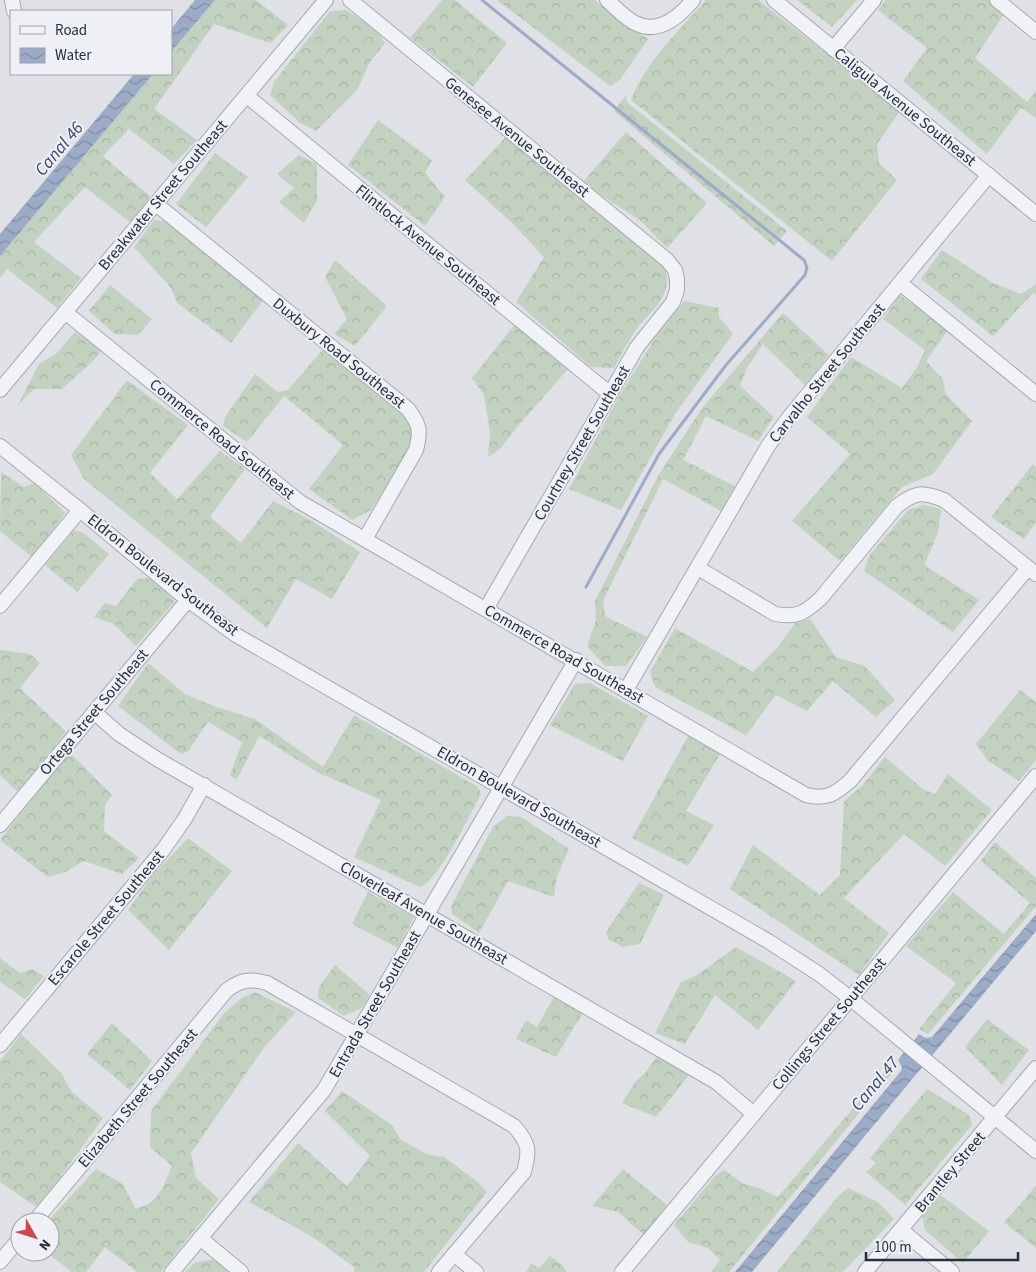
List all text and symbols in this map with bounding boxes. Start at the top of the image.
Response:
legend [10,10,172,75]
text: Road [55,20,87,41]
street label: Caligula Avenue Southeast [829,43,981,172]
text: Water [55,45,92,66]
street label: Genesee Avenue Southeast [440,72,594,203]
street label: Breakwater Street Southeast [93,115,233,275]
water label: Canal 46 [29,116,89,182]
street label: Flintlock Avenue Southeast [351,179,506,311]
street label: Duxbury Road Southeast [268,293,410,414]
street label: Carvalho Street Southeast [764,298,891,448]
street label: Courtney Street Southeast [529,361,636,525]
street label: Commerce Road Southeast [145,374,300,505]
street label: Eldron Boulevard Southeast [83,509,244,641]
street label: Commerce Road Southeast [480,599,648,709]
street label: Ortega Street Southeast [34,644,154,780]
street label: Eldron Boulevard Southeast [433,741,606,853]
street label: Escarole Street Southeast [43,845,170,990]
street label: Cloverleaf Avenue Southeast [336,856,513,970]
street label: Entrada Street Southeast [324,926,427,1082]
street label: Collings Street Southeast [767,952,892,1095]
street label: Elizabeth Street Southeast [73,1023,203,1172]
water label: Canal 47 [845,1050,906,1117]
street label: Brantley Street [910,1126,991,1217]
north arrow [10,1212,60,1262]
scale bar [866,1230,1018,1262]
text: N [34,1235,55,1254]
text: 100 m [874,1237,912,1258]

